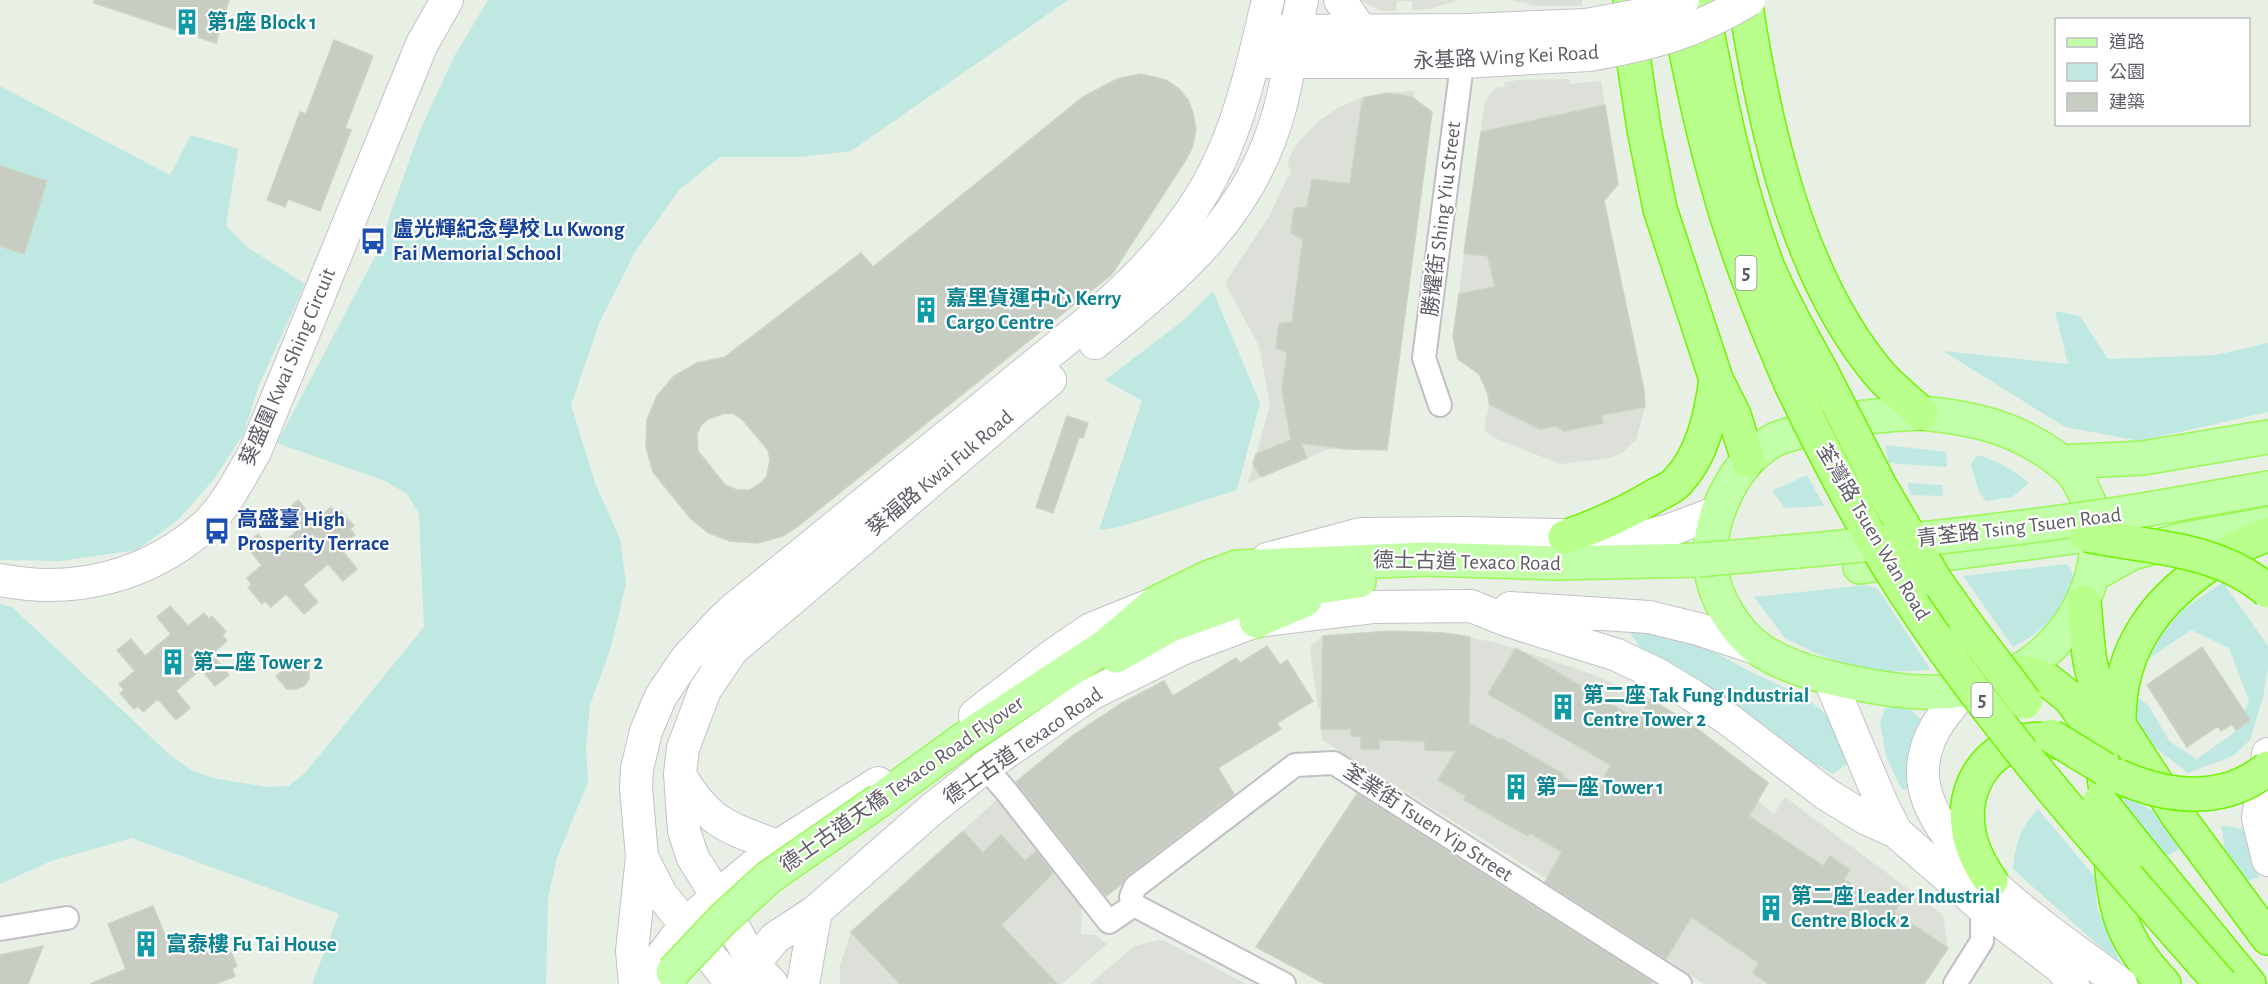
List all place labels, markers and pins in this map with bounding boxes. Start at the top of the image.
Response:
building icon: 第1座 Block 1 [172,7,202,37]
place label: 第1座 Block 1 [207,10,317,33]
place label: 盧光輝紀念學校 Lu Kwong Fai Memorial School [393,217,625,264]
bus stop icon: 盧光輝紀念學校 Lu Kwong Fai Memorial School [358,226,388,256]
place label: 嘉里貨運中心 Kerry Cargo Centre [946,287,1122,333]
building icon: 嘉里貨運中心 Kerry Cargo Centre [911,295,941,325]
place label: 高盛臺 High Prosperity Terrace [237,507,389,554]
bus stop icon: 高盛臺 High Prosperity Terrace [202,516,232,546]
building icon: 第二座 Tower 2 [158,647,188,677]
place label: 第二座 Tower 2 [193,650,323,673]
place label: 第二座 Tak Fung Industrial Centre Tower 2 [1583,683,1809,730]
building icon: 第二座 Tak Fung Industrial Centre Tower 2 [1548,692,1578,722]
building icon: 第一座 Tower 1 [1501,772,1531,802]
place label: 第一座 Tower 1 [1536,775,1664,798]
place label: 第二座 Leader Industrial Centre Block 2 [1791,884,2000,931]
building icon: 第二座 Leader Industrial Centre Block 2 [1756,893,1786,923]
building icon: 富泰樓 Fu Tai House [131,929,161,959]
place label: 富泰樓 Fu Tai House [166,932,337,955]

